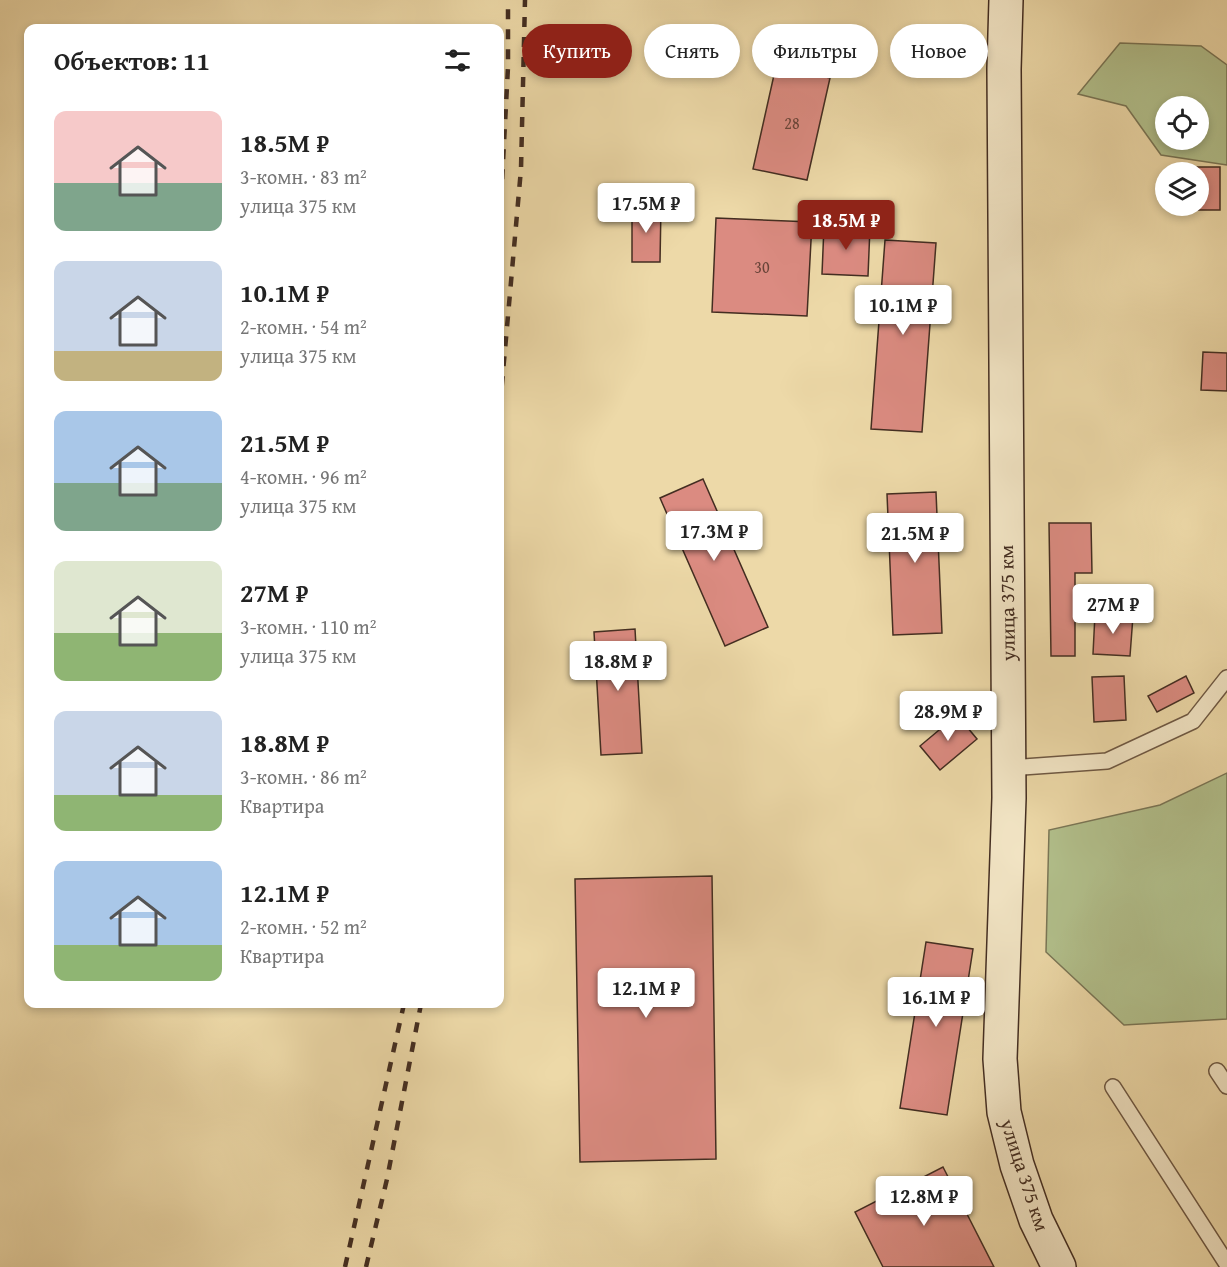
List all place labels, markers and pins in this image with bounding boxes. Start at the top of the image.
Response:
pin: 17.5M ₽ [591,183,701,234]
pin: 18.5M ₽ [791,200,901,251]
pin: 10.1M ₽ [848,285,958,336]
pin: 17.3M ₽ [659,511,769,562]
pin: 21.5M ₽ [860,513,970,564]
pin: 27M ₽ [1071,584,1155,635]
pin: 18.8M ₽ [563,641,673,692]
pin: 28.9M ₽ [893,691,1003,742]
pin: 12.1M ₽ [591,968,701,1019]
pin: 16.1M ₽ [881,977,991,1028]
pin: 12.8M ₽ [869,1176,979,1227]

